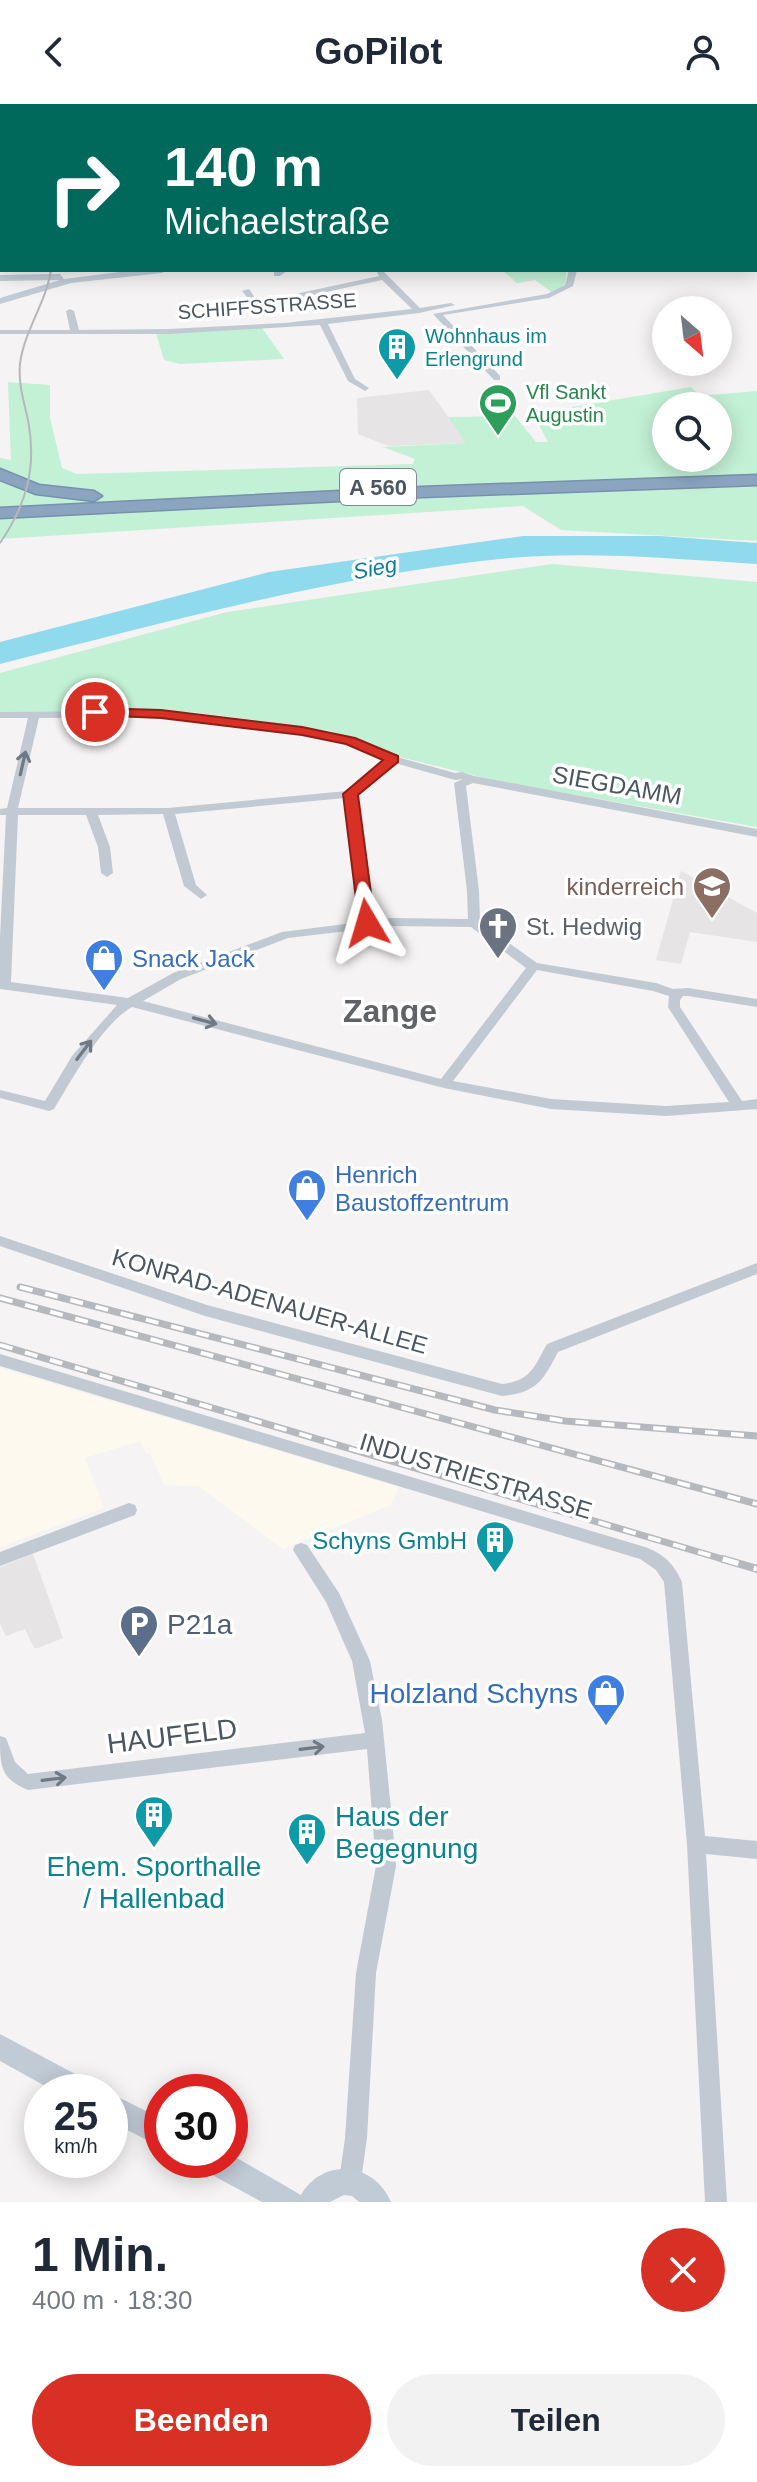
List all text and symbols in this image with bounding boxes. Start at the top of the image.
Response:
icon: back [32,30,76,74]
icon: person [681,30,725,74]
text: GoPilot [315,31,443,72]
text: 140 m [164,135,323,198]
icon: right [32,136,136,240]
text: Michaelstraße [164,201,390,242]
street label: SCHIFFSSTRASSE [177,289,357,323]
north arrow [652,296,732,376]
map controls [652,296,732,472]
place label: Wohnhaus im Erlengrund [425,325,547,370]
building icon: Wohnhaus im Erlengrund [376,326,418,381]
place label: Vfl Sankt Augustin [526,381,606,426]
sports icon: Vfl Sankt Augustin [477,382,519,437]
button: search [652,392,732,472]
road number: A 560 [340,469,416,505]
water label: Sieg [351,551,400,584]
pin [61,678,129,746]
icon: arrive [73,690,117,734]
one-way arrow [16,751,31,777]
street label: SIEGDAMM [550,760,684,810]
school or university icon: kinderreich [691,865,733,920]
place label: kinderreich [567,873,684,900]
position arrow [325,881,409,965]
church icon: St. Hedwig [477,905,519,960]
place label: St. Hedwig [526,913,642,940]
shop icon: Snack Jack [83,937,125,992]
place label: Snack Jack [132,945,256,972]
district label: Zange [343,993,437,1029]
one-way arrow [191,1015,217,1030]
one-way arrow [75,1040,92,1061]
place label: Henrich Baustoffzentrum [335,1161,509,1216]
shop icon: Henrich Baustoffzentrum [286,1167,328,1222]
street label: KONRAD-ADENAUER-ALLEE [109,1243,431,1359]
street label: INDUSTRIESTRASSE [357,1428,595,1524]
building icon: Schyns GmbH [474,1519,516,1574]
place label: Schyns GmbH [312,1527,467,1554]
parking icon: P21a [118,1603,160,1658]
place label: P21a [167,1609,233,1640]
shop icon: Holzland Schyns [585,1672,627,1727]
place label: Holzland Schyns [369,1678,578,1709]
street label: HAUFELD [105,1713,239,1759]
one-way arrow [298,1740,325,1755]
one-way arrow [41,1771,66,1786]
building icon: Ehem. Sporthalle / Hallenbad [133,1794,175,1849]
place label: Haus der Begegnung [335,1801,478,1864]
building icon: Haus der Begegnung [286,1811,328,1866]
place label: Ehem. Sporthalle / Hallenbad [47,1851,261,1914]
speed limit sign: 30 [144,2074,248,2178]
text: 25 [54,2094,98,2138]
text: km/h [54,2135,98,2157]
text: 1 Min. [32,2228,168,2281]
button: close [641,2228,725,2312]
text: 400 m · 18:30 [32,2285,192,2315]
button: Beenden [32,2374,371,2466]
button: Teilen [387,2374,725,2466]

